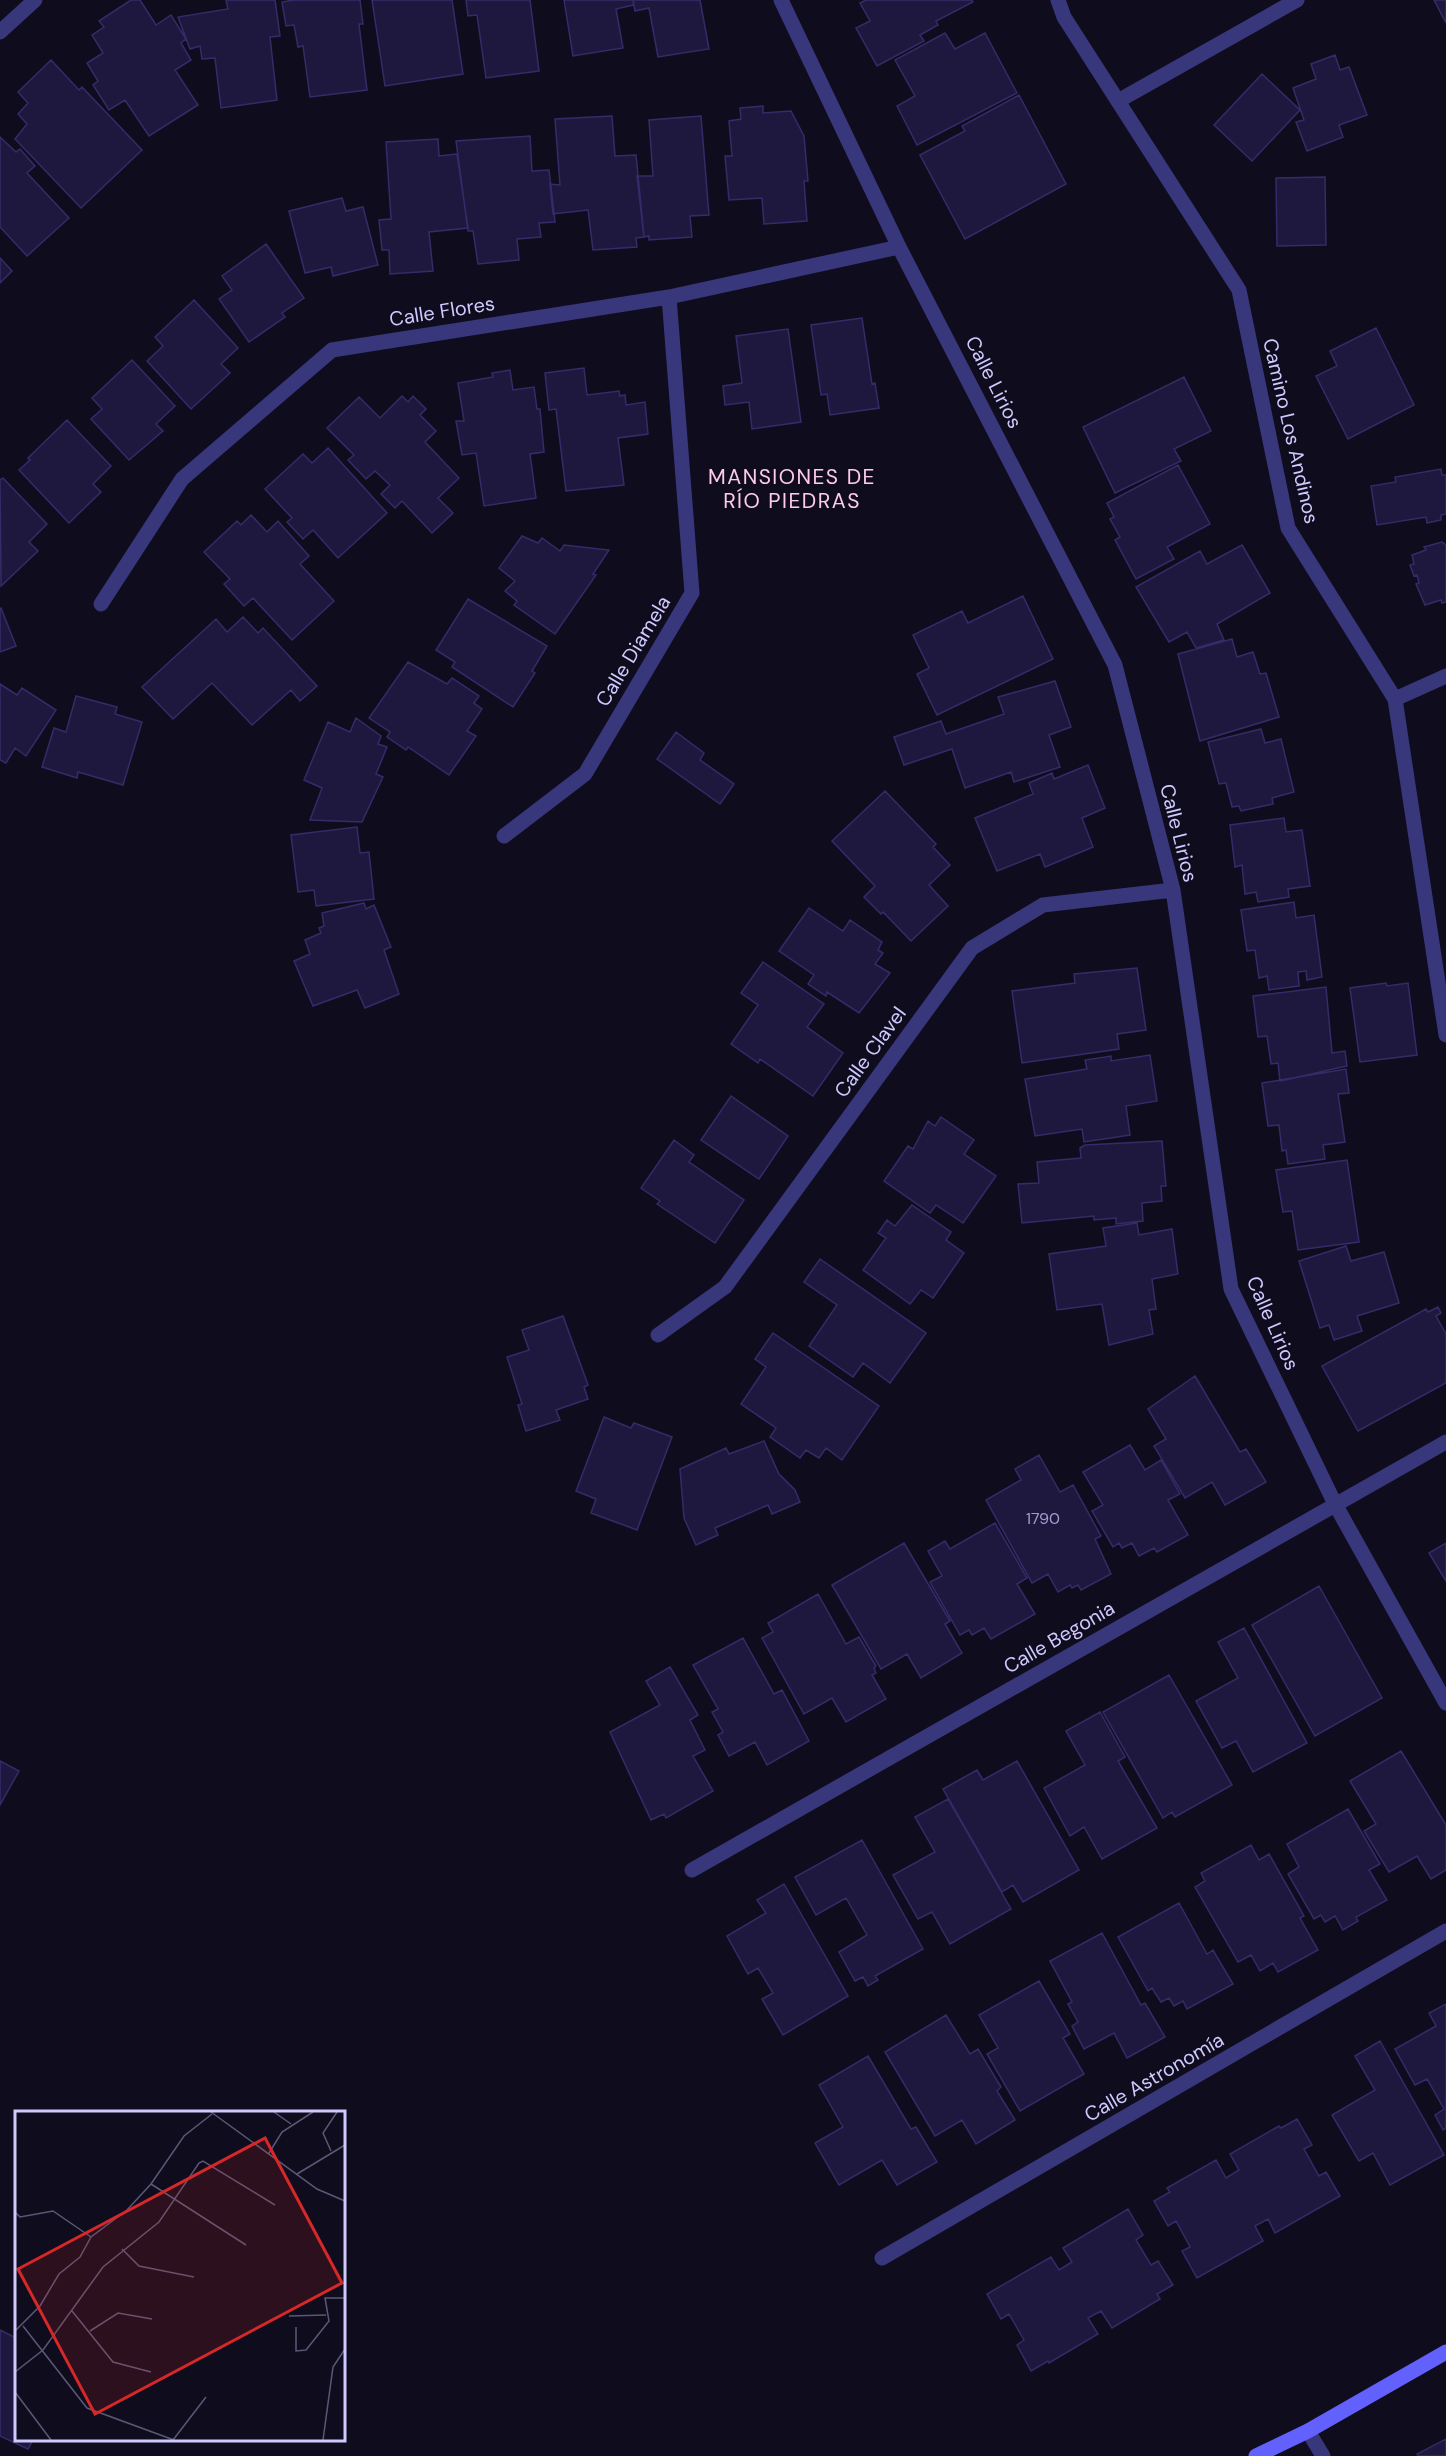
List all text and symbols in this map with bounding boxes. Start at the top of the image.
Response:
street label: Calle Flores [387,290,497,332]
street label: Calle Lirios [960,331,1028,433]
street label: Camino Los Andinos [1257,336,1325,526]
district label: MANSIONES DE RÍO PIEDRAS [708,463,876,515]
street label: Calle Diamela [590,591,676,711]
street label: Calle Lirios [1154,781,1204,885]
street label: Calle Clavel [828,1001,912,1103]
street label: Calle Lirios [1241,1272,1305,1374]
house number: 1790 [1026,1508,1060,1529]
street label: Calle Begonia [999,1595,1119,1679]
street label: Calle Astronomía [1080,2027,1228,2127]
inset map [15,2111,345,2441]

